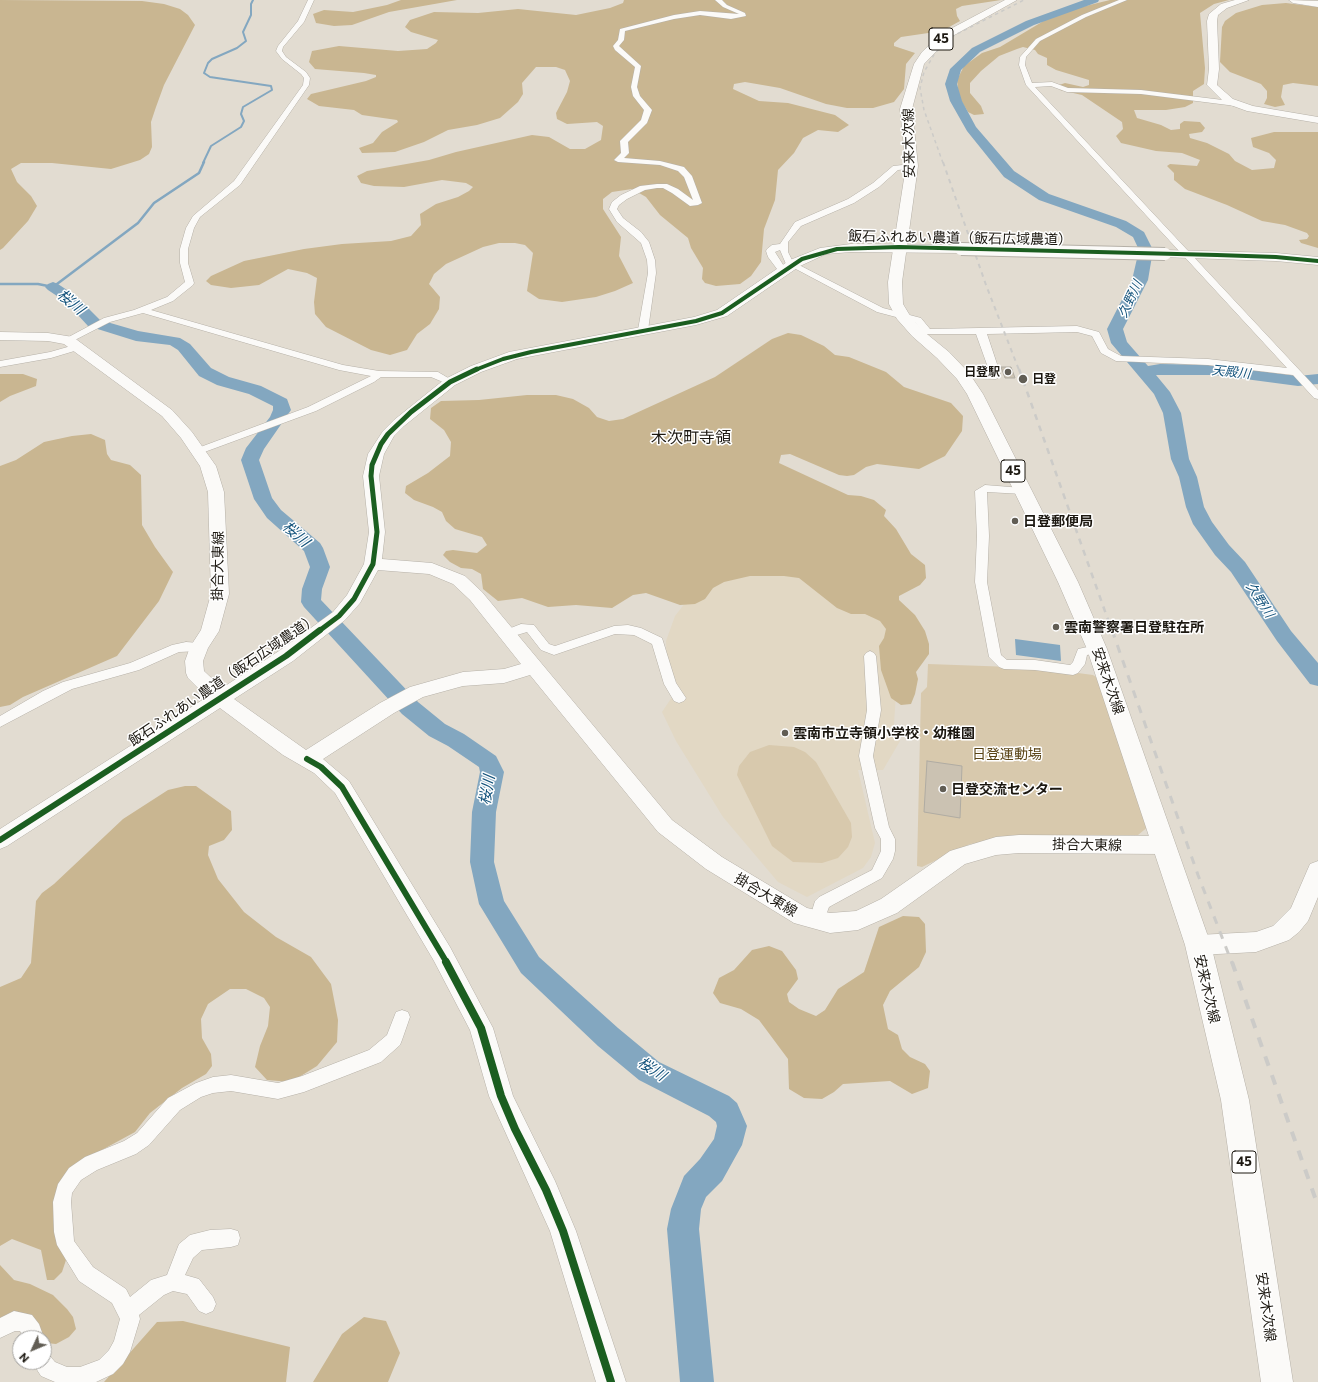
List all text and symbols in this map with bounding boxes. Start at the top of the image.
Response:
road number: 45 [929,28,953,50]
street label: 安来木次線 [900,108,918,178]
street label: 飯石ふれあい農道（飯石広域農道） [848,228,1072,248]
water label: 久野川 [1115,278,1145,320]
water label: 桜川 [54,285,88,319]
water label: 天殿川 [1211,362,1251,382]
place label: 日登駅 [964,365,1000,379]
marker: 日登駅 [1003,367,1013,377]
place label: 日登 [1032,372,1056,386]
marker: 日登 [1017,373,1029,385]
district label: 木次町寺領 [651,428,731,448]
road number: 45 [1001,460,1025,482]
place label: 日登郵便局 [1023,513,1093,529]
marker: 日登郵便局 [1010,516,1020,526]
water label: 桜川 [279,517,313,551]
street label: 掛合大東線 [209,531,227,601]
water label: 久野川 [1243,579,1277,621]
street label: 飯石ふれあい農道（飯石広域農道） [125,610,321,750]
place label: 雲南警察署日登駐在所 [1064,619,1204,635]
marker: 雲南警察署日登駐在所 [1051,622,1061,632]
street label: 安来木次線 [1089,645,1127,717]
place label: 雲南市立寺領小学校・幼稚園 [793,725,975,741]
marker: 雲南市立寺領小学校・幼稚園 [780,728,790,738]
park label: 日登運動場 [972,746,1042,762]
water label: 桜川 [476,774,498,806]
place label: 日登交流センター [951,781,1063,797]
marker: 日登交流センター [938,784,948,794]
street label: 掛合大東線 [1052,836,1122,854]
street label: 掛合大東線 [732,870,800,920]
street label: 安来木次線 [1191,953,1223,1025]
water label: 桜川 [635,1053,669,1085]
road number: 45 [1232,1151,1256,1173]
street label: 安来木次線 [1253,1271,1279,1343]
north arrow [12,1330,52,1370]
text: N [16,1351,31,1365]

